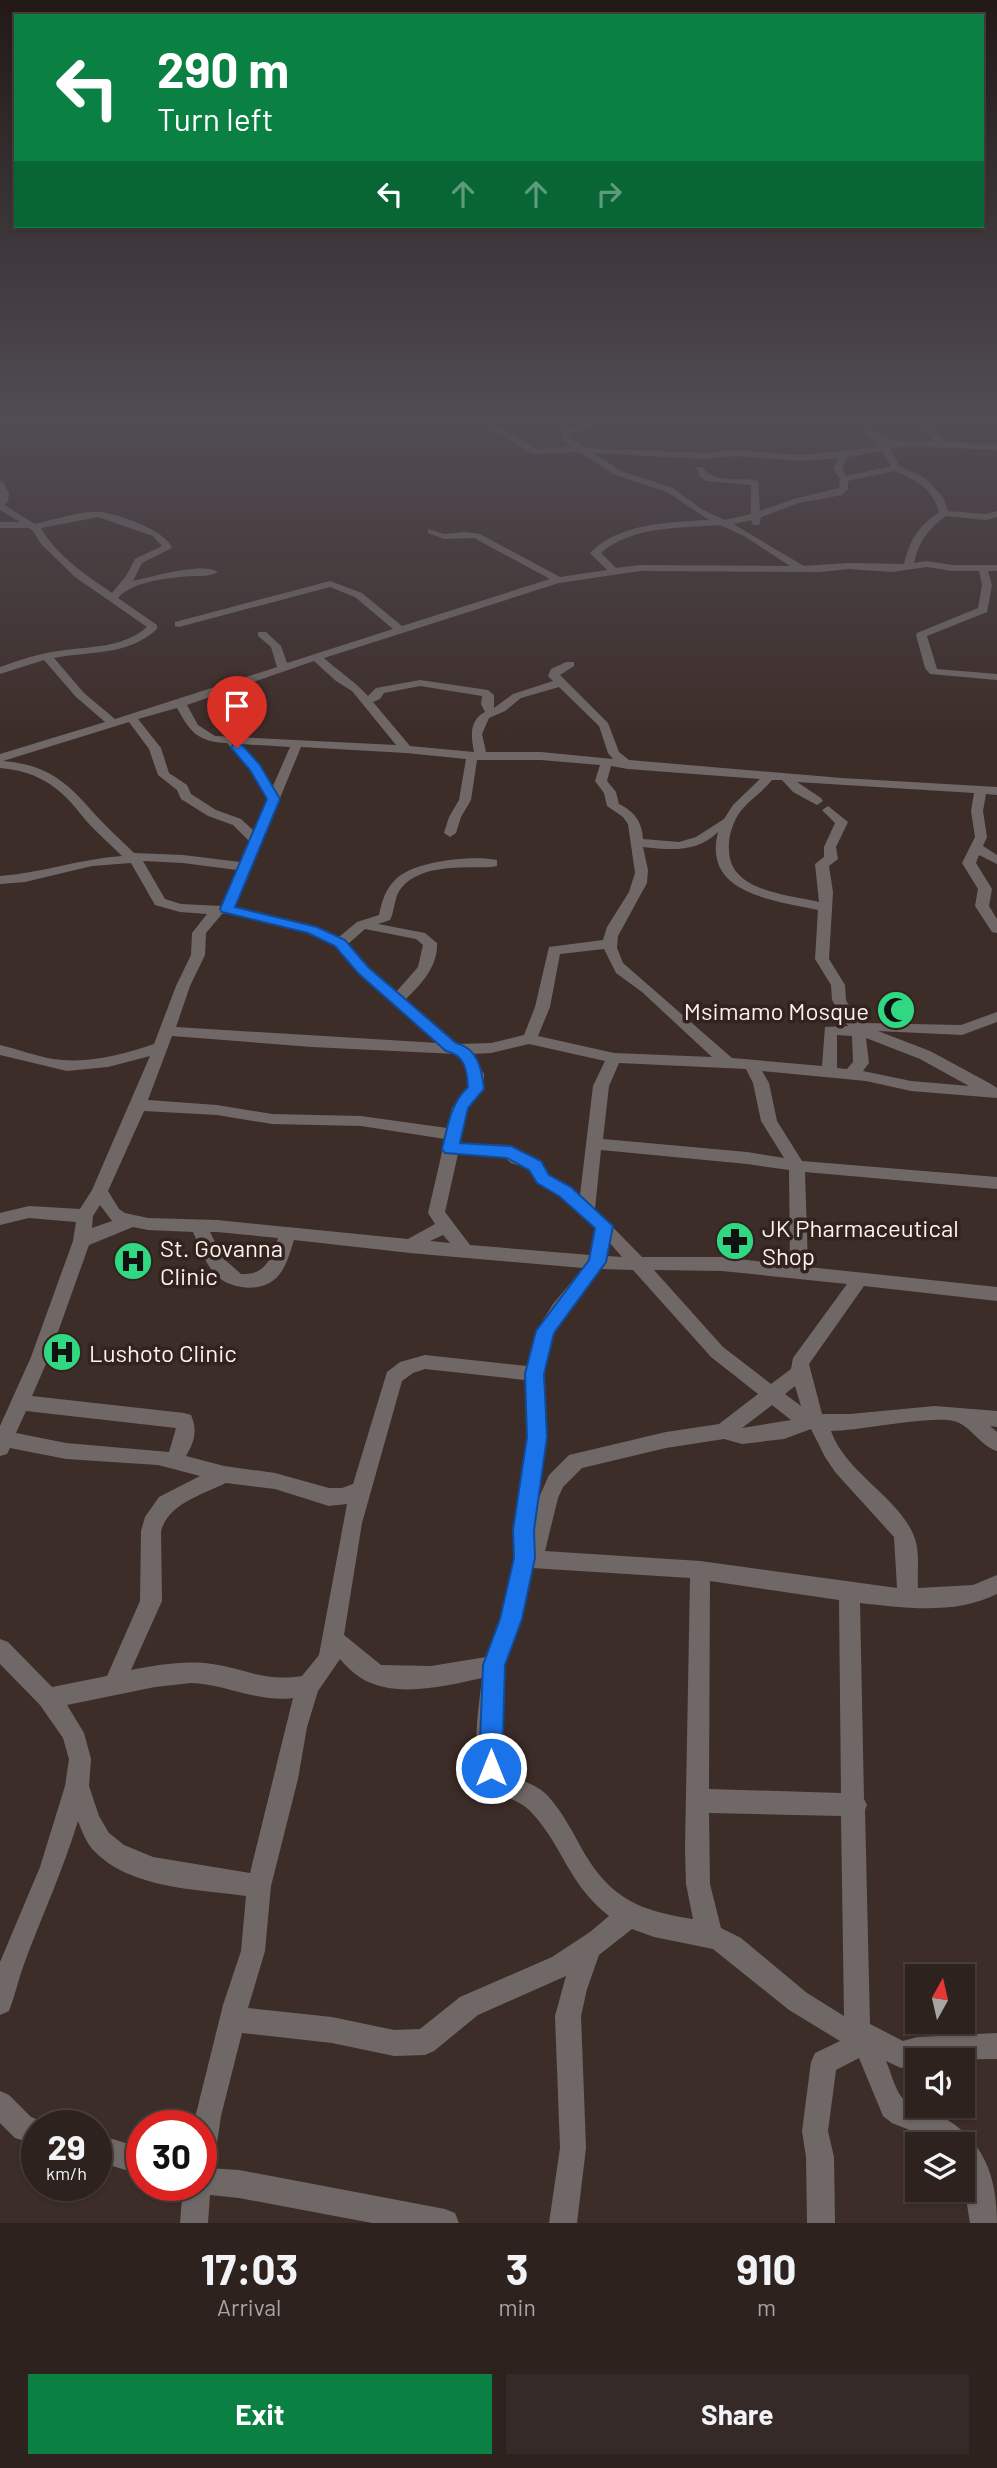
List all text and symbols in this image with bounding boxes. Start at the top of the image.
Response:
text: 290 m [157,39,289,98]
icon: left [42,42,133,133]
text: Turn left [157,99,274,137]
icon: left [371,175,409,213]
icon: ahead [444,175,482,213]
icon: ahead [517,175,555,213]
icon: right [590,175,628,213]
pin [207,676,267,748]
icon: arrive [218,687,256,725]
mosque icon: Msimamo Mosque [875,989,917,1031]
place label: Msimamo Mosque [684,996,869,1025]
place label: JK Pharmaceutical Shop [762,1213,959,1270]
pharmacy icon: JK Pharmaceutical Shop [714,1220,756,1262]
place label: St. Govanna Clinic [160,1233,283,1290]
hospital icon: St. Govanna Clinic [112,1240,154,1282]
hospital icon: Lushoto Clinic [41,1331,83,1373]
place label: Lushoto Clinic [89,1338,237,1367]
position arrow [454,1731,528,1805]
north arrow [905,1964,975,2034]
map controls [905,1964,975,2202]
button: sound [905,2048,975,2118]
speed limit sign: 30 [126,2110,217,2201]
text: 29 [47,2125,86,2167]
button: layers [905,2132,975,2202]
text: km/h [46,2162,87,2184]
text: 17:03 [200,2243,298,2293]
text: 3 [506,2243,529,2293]
text: 910 [736,2243,797,2293]
text: Arrival [217,2293,281,2321]
text: min [499,2293,536,2321]
text: m [757,2293,776,2321]
button: Exit [28,2374,492,2454]
button: Share [506,2374,969,2454]

